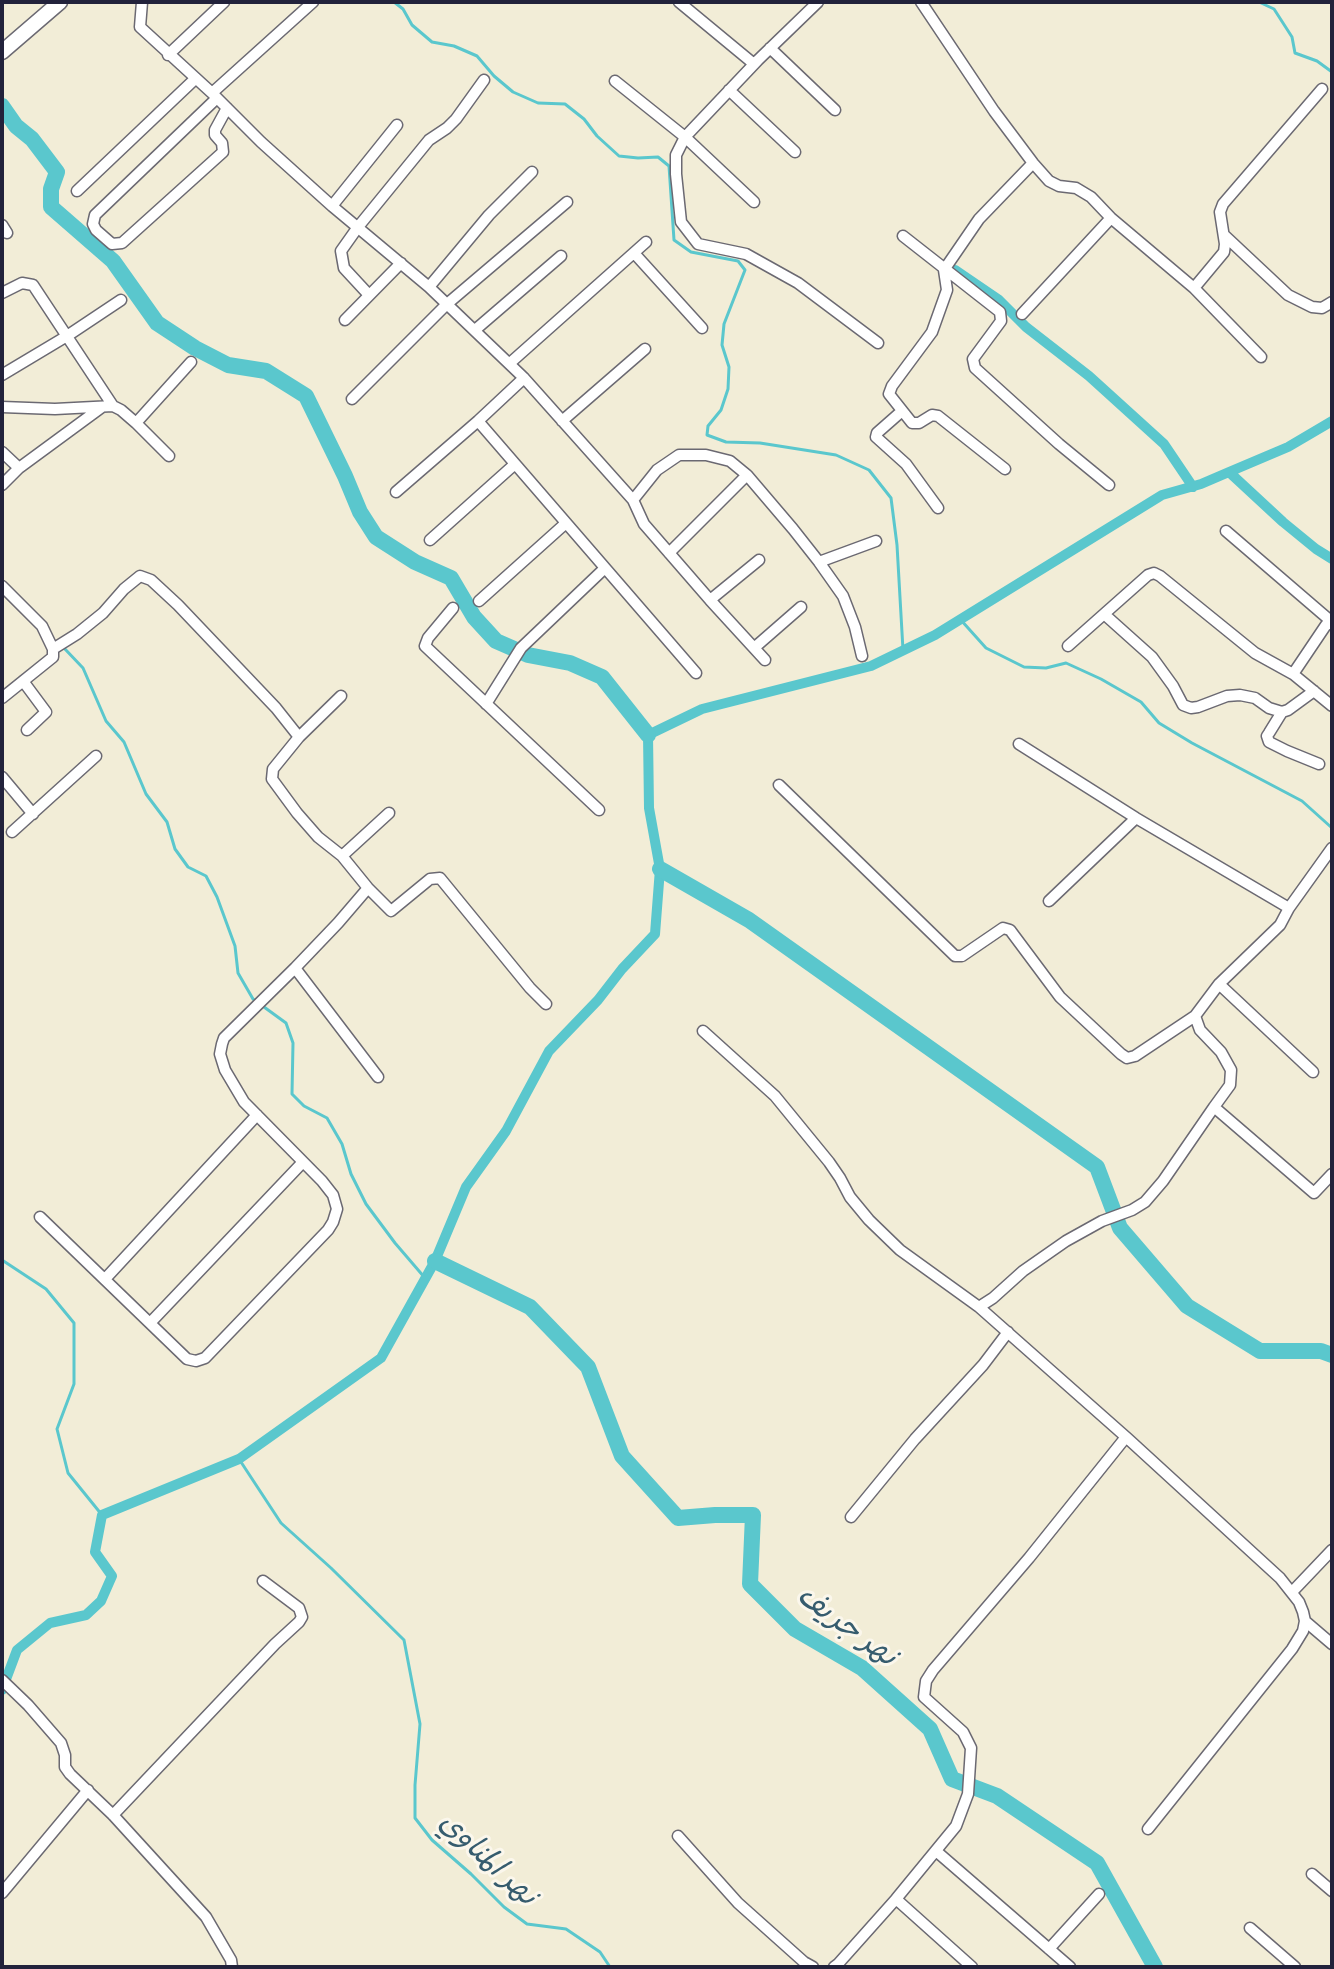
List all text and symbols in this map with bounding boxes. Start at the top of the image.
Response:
water label: نهر جريف [790,1578,904,1674]
water label: نهر المناوي [431,1804,545,1914]

